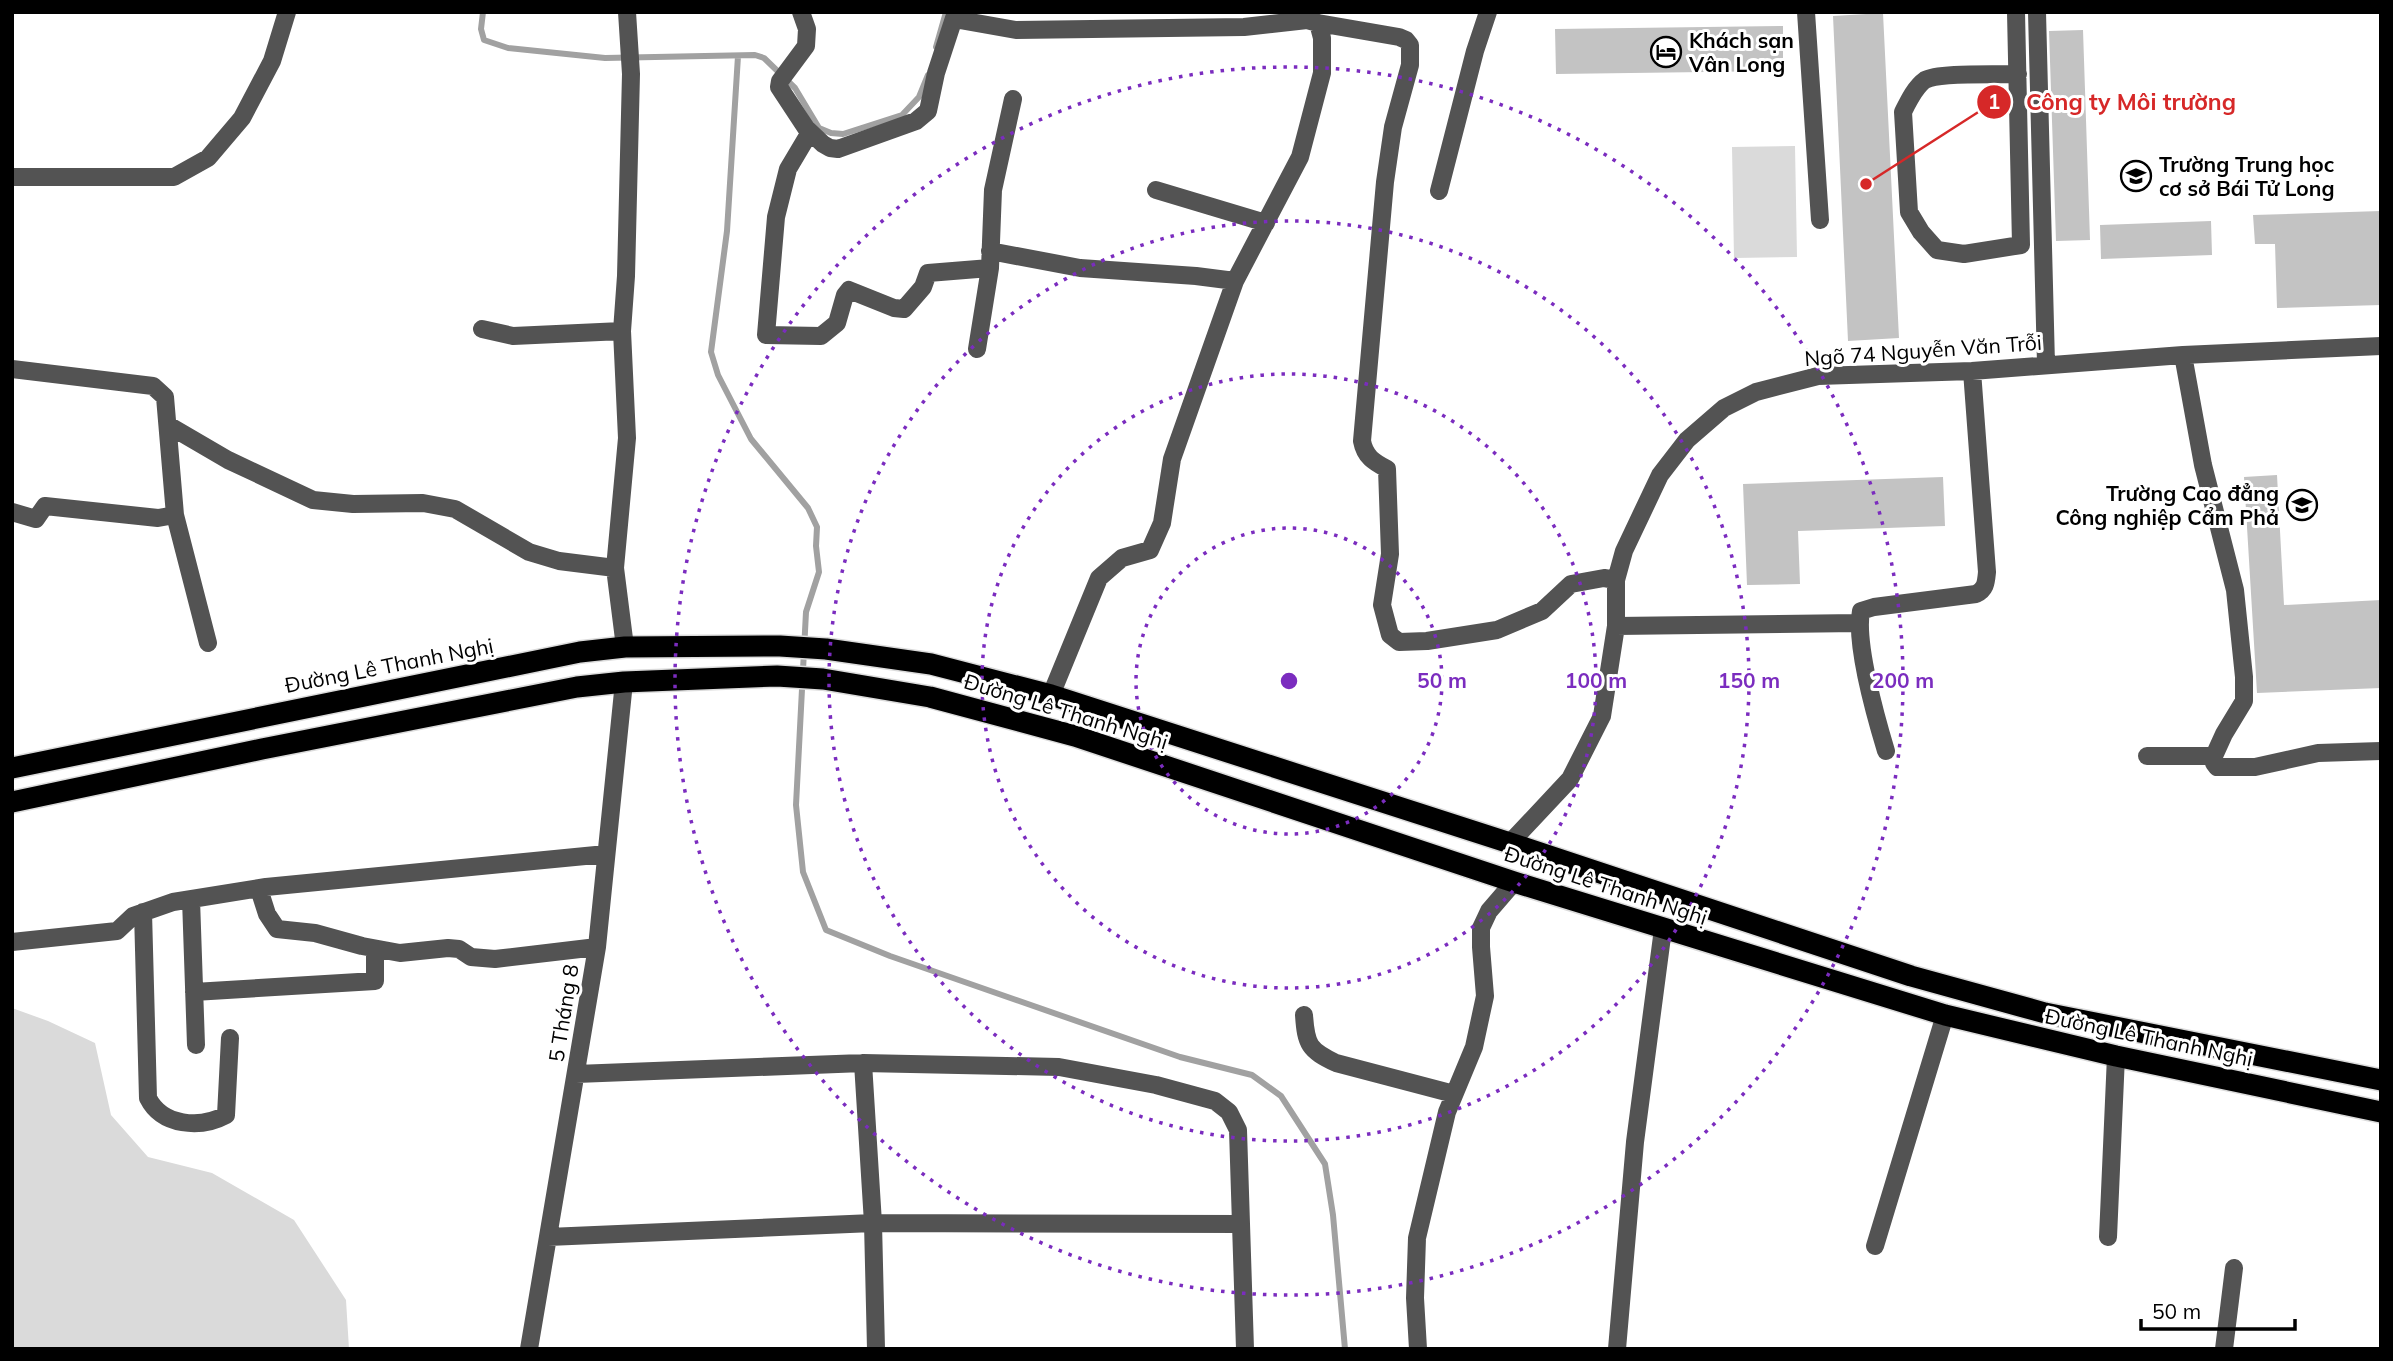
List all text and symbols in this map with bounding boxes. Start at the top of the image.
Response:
place label: Khách sạn Vân Long [1688,27,1794,77]
hotel icon: Khách sạn Vân Long [1649,35,1683,69]
callout: Công ty Môi trường [1977,80,2250,124]
text: Công ty Môi trường [2026,87,2236,116]
text: 1 [1988,88,2000,114]
place label: Trường Trung học cơ sở Bái Tử Long [2159,151,2335,201]
school or university icon: Trường Trung học cơ sở Bái Tử Long [2119,159,2153,193]
street label: Ngõ 74 Nguyễn Văn Trỗi [1803,329,2043,371]
place label: Trường Cao đẳng Công nghiệp Cẩm Phả [2056,480,2279,530]
school or university icon: Trường Cao đẳng Công nghiệp Cẩm Phả [2285,488,2319,522]
street label: Đường Lê Thanh Nghị [283,632,495,698]
text: 50 m [1417,667,1467,693]
text: 100 m [1565,667,1627,693]
text: 150 m [1718,667,1780,693]
text: 200 m [1872,667,1934,693]
street label: Đường Lê Thanh Nghị [961,668,1171,754]
centre of rings [1277,669,1301,693]
street label: Đường Lê Thanh Nghị [1501,840,1711,930]
street label: 5 Tháng 8 [542,962,584,1064]
street label: Đường Lê Thanh Nghị [2043,1002,2255,1072]
scale bar [2141,1288,2295,1332]
text: 50 m [2152,1298,2201,1324]

